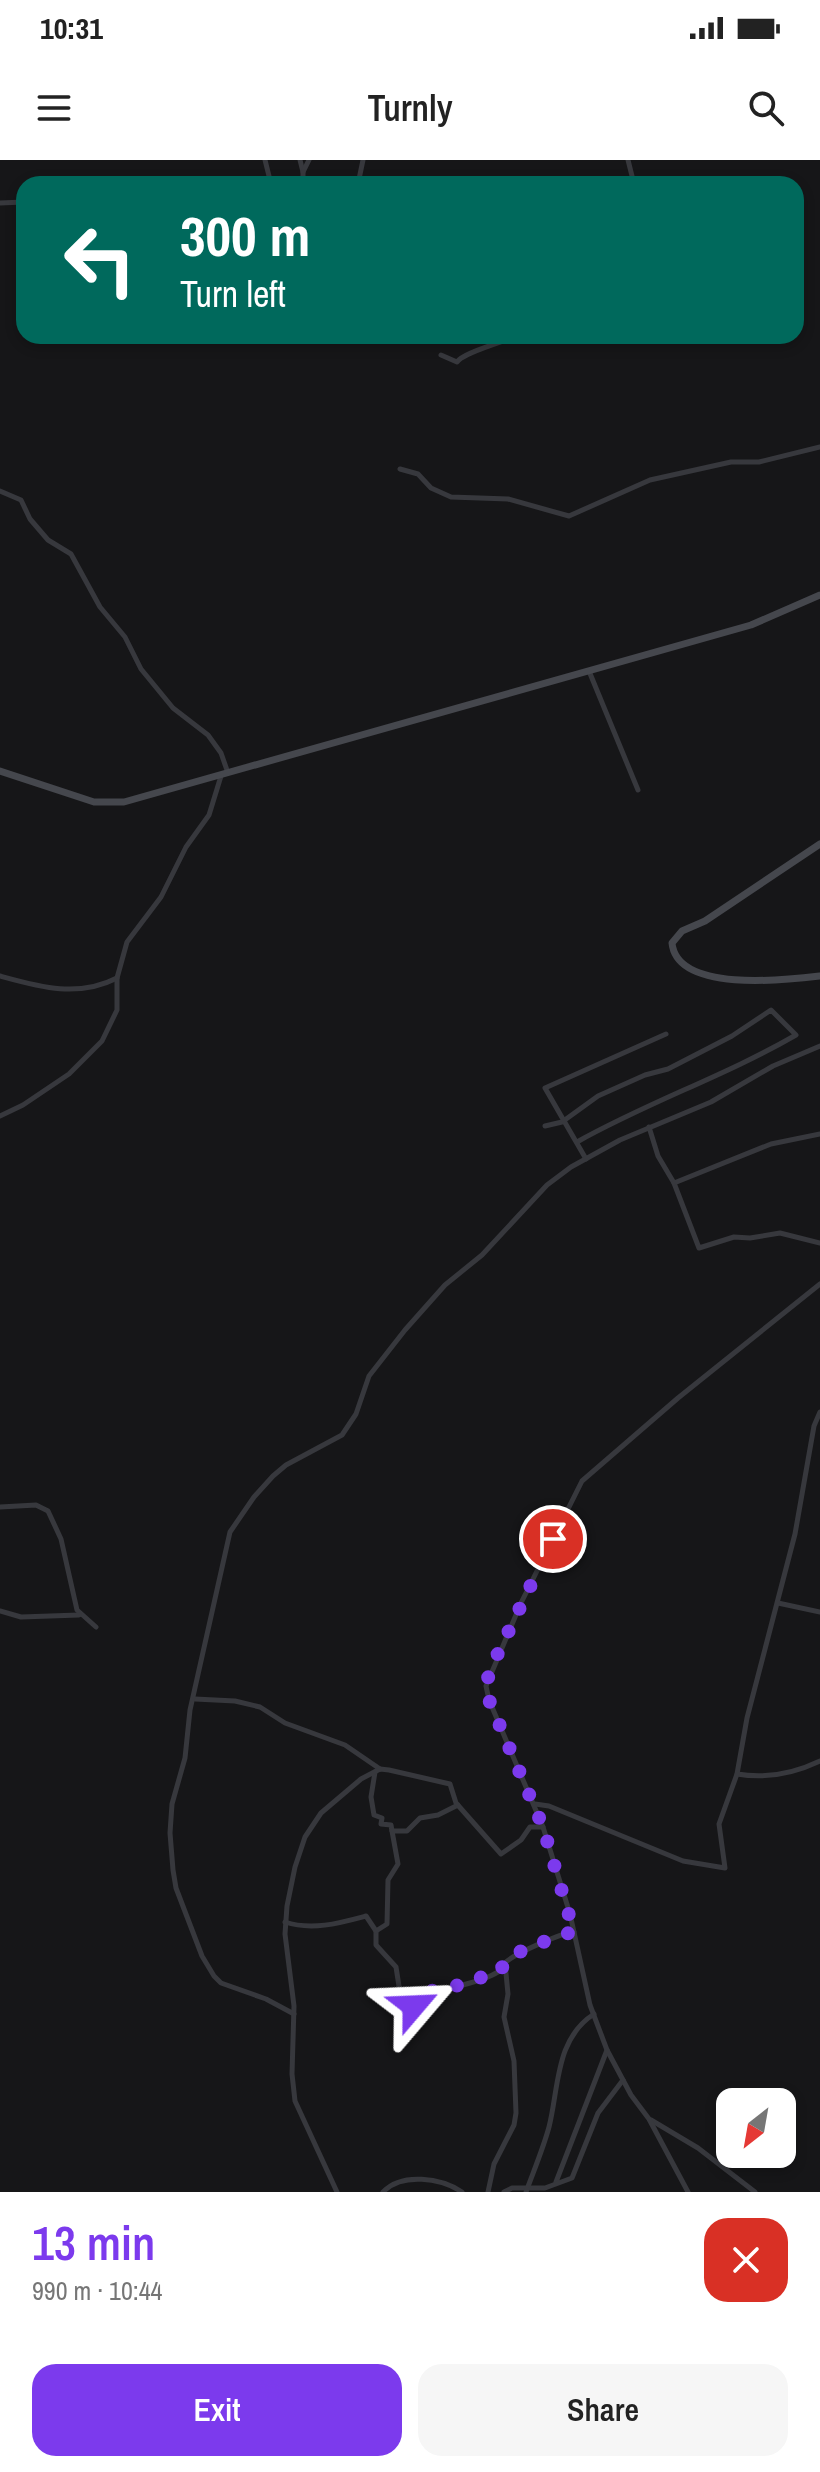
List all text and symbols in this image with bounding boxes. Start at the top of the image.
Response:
text: 10:31 [40,8,103,48]
text: Turnly [367,84,453,132]
icon: menu [32,86,76,130]
icon: search [744,86,788,130]
text: 300 m [180,198,310,273]
icon: left [48,208,152,312]
text: Turn left [180,270,286,318]
pin [519,1505,587,1573]
icon: arrive [531,1517,575,1561]
position arrow [372,1964,456,2048]
north arrow [716,2088,796,2168]
map controls [716,2088,796,2168]
text: 13 min [32,2210,155,2275]
button: close [704,2218,788,2302]
text: 990 m · 10:44 [32,2273,162,2308]
button: Exit [32,2364,402,2456]
button: Share [418,2364,788,2456]

